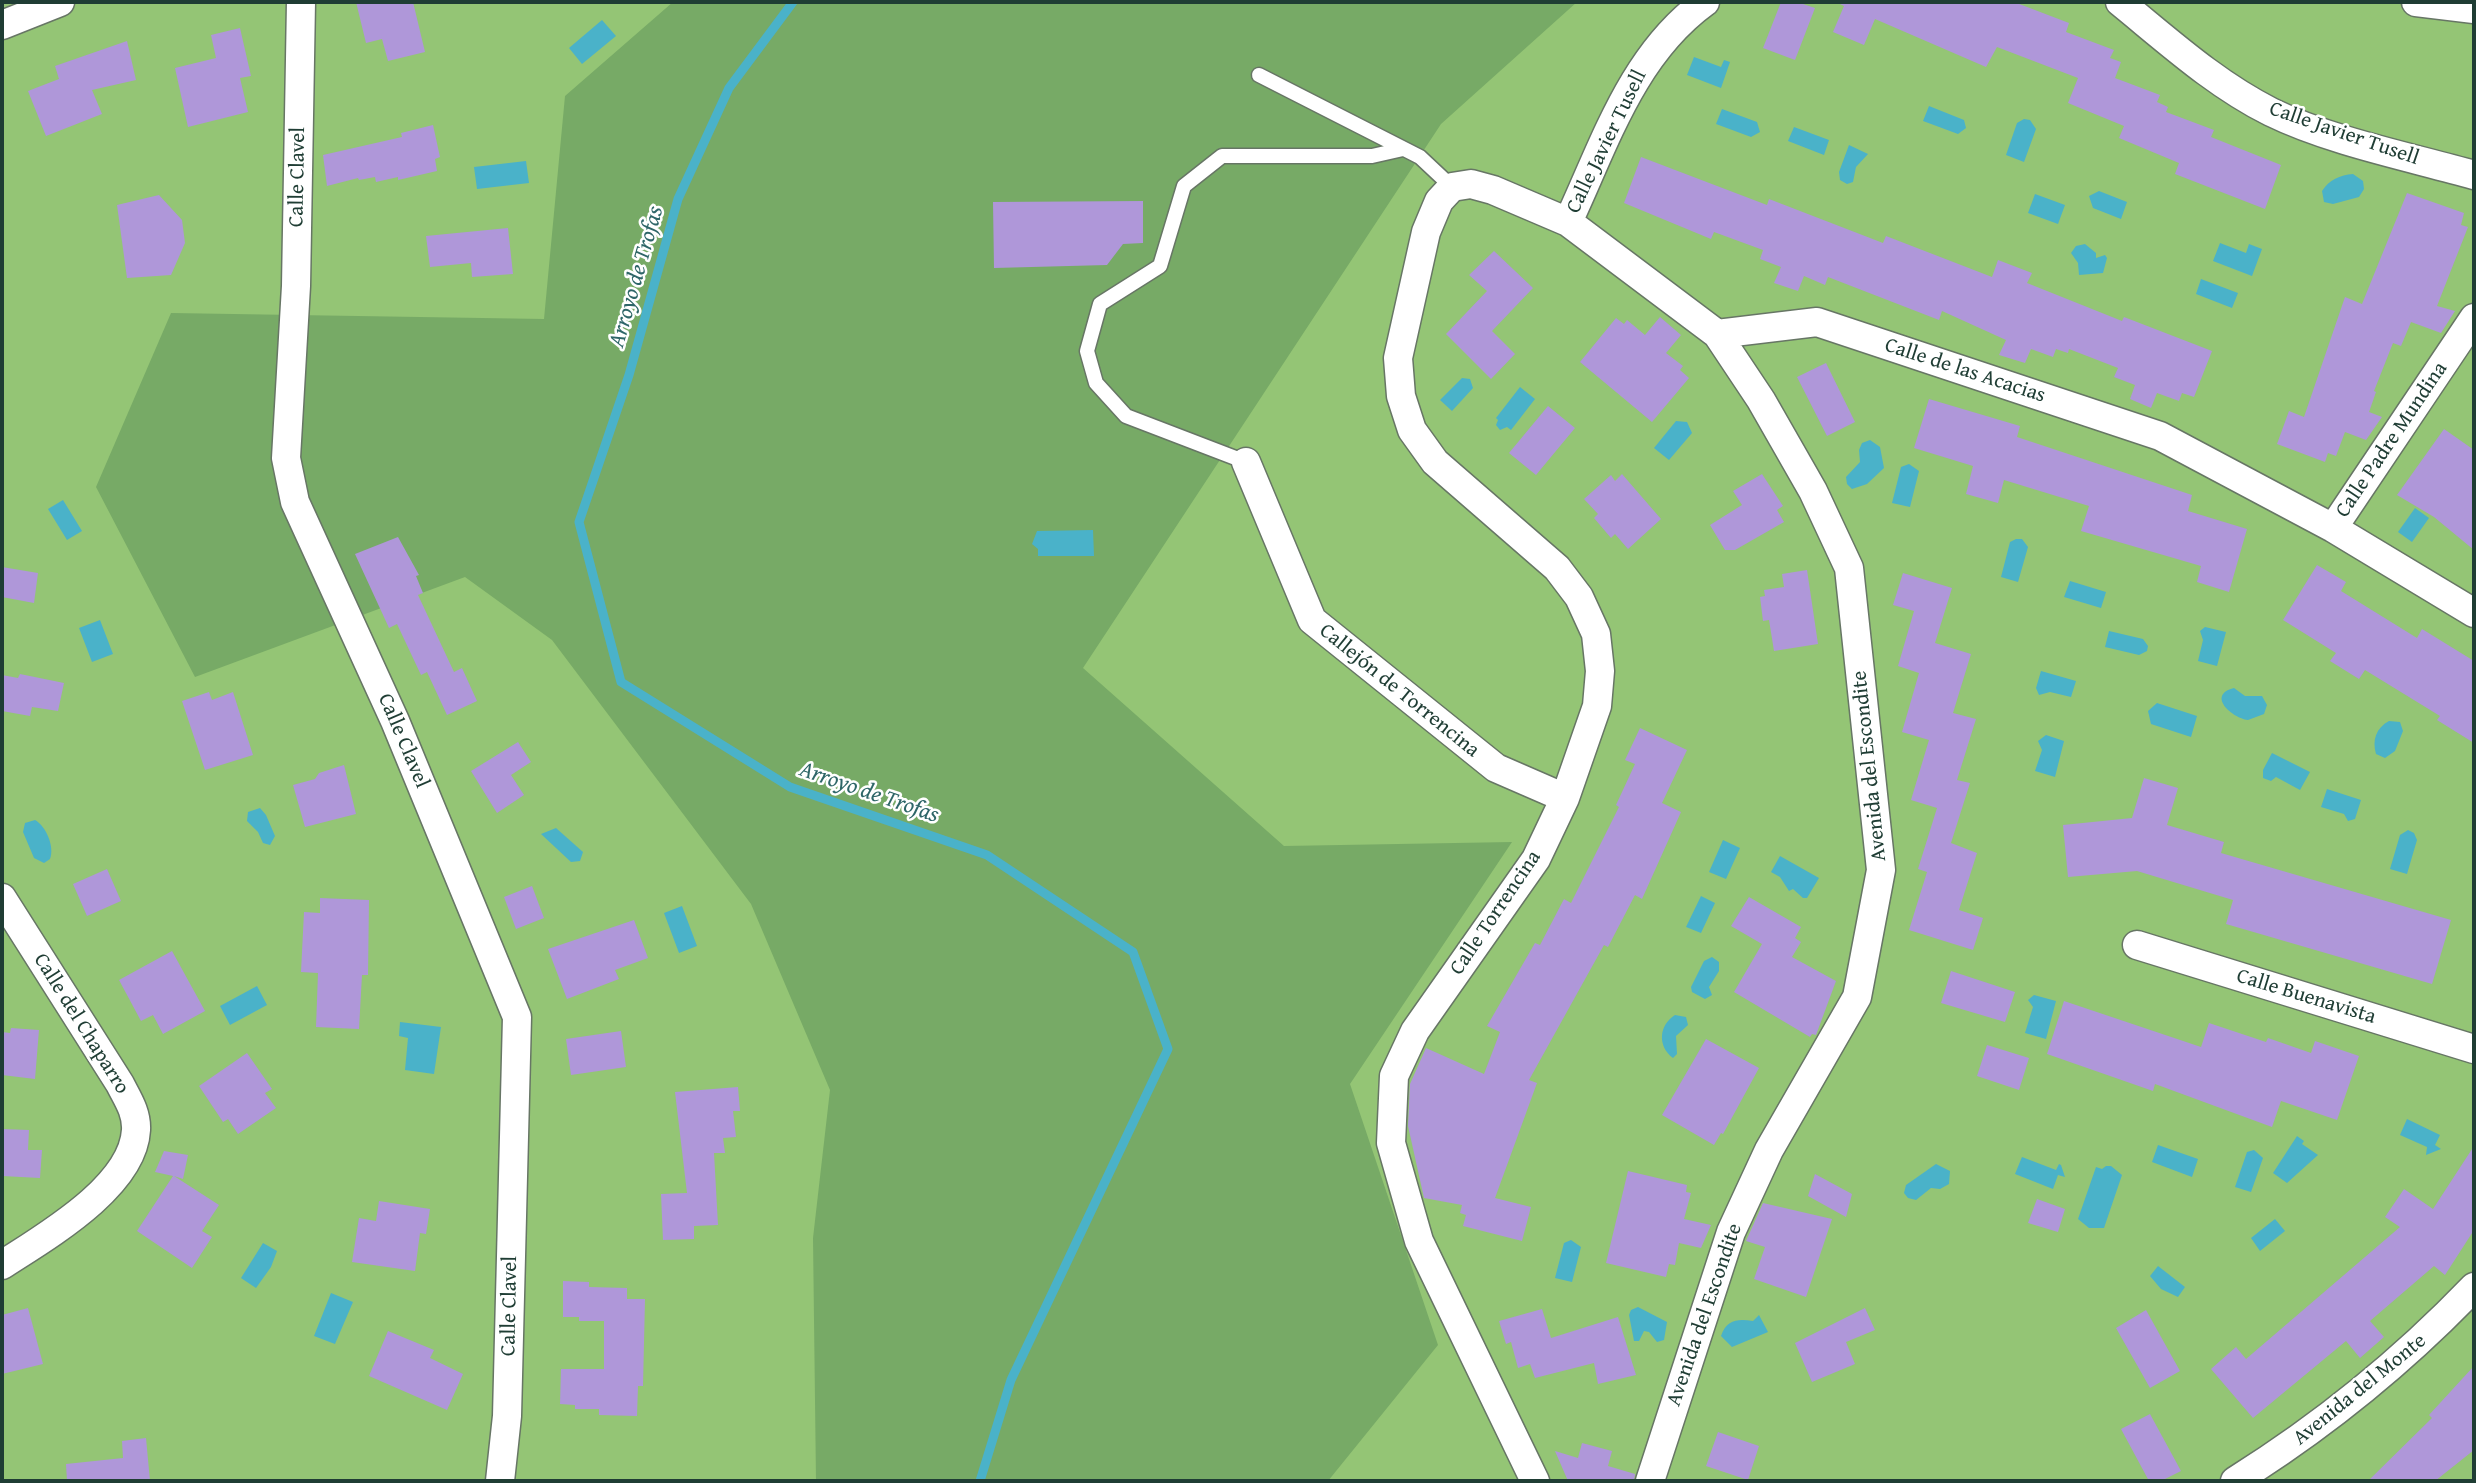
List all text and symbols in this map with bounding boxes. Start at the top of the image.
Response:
street label: Calle Javier Tusell [1561,66,1653,218]
street label: Calle Javier Tusell [2266,97,2422,171]
street label: Calle Clavel [285,127,311,227]
water label: Arroyo de Trofas [604,203,670,351]
street label: Calle de las Acacias [1881,333,2049,409]
street label: Calle Padre Mundina [2331,357,2453,523]
street label: Callejón de Torrencina [1314,619,1484,763]
street label: Avenida del Escondite [1847,669,1893,863]
street label: Calle Clavel [372,690,434,792]
water label: Arroyo de Trofas [796,756,942,830]
street label: Calle Torrencina [1445,846,1547,980]
street label: Calle del Chaparro [28,949,134,1099]
street label: Calle Buenavista [2233,964,2379,1030]
street label: Avenida del Escondite [1662,1220,1748,1410]
street label: Calle Clavel [497,1256,523,1356]
street label: Avenida del Monte [2289,1329,2431,1451]

